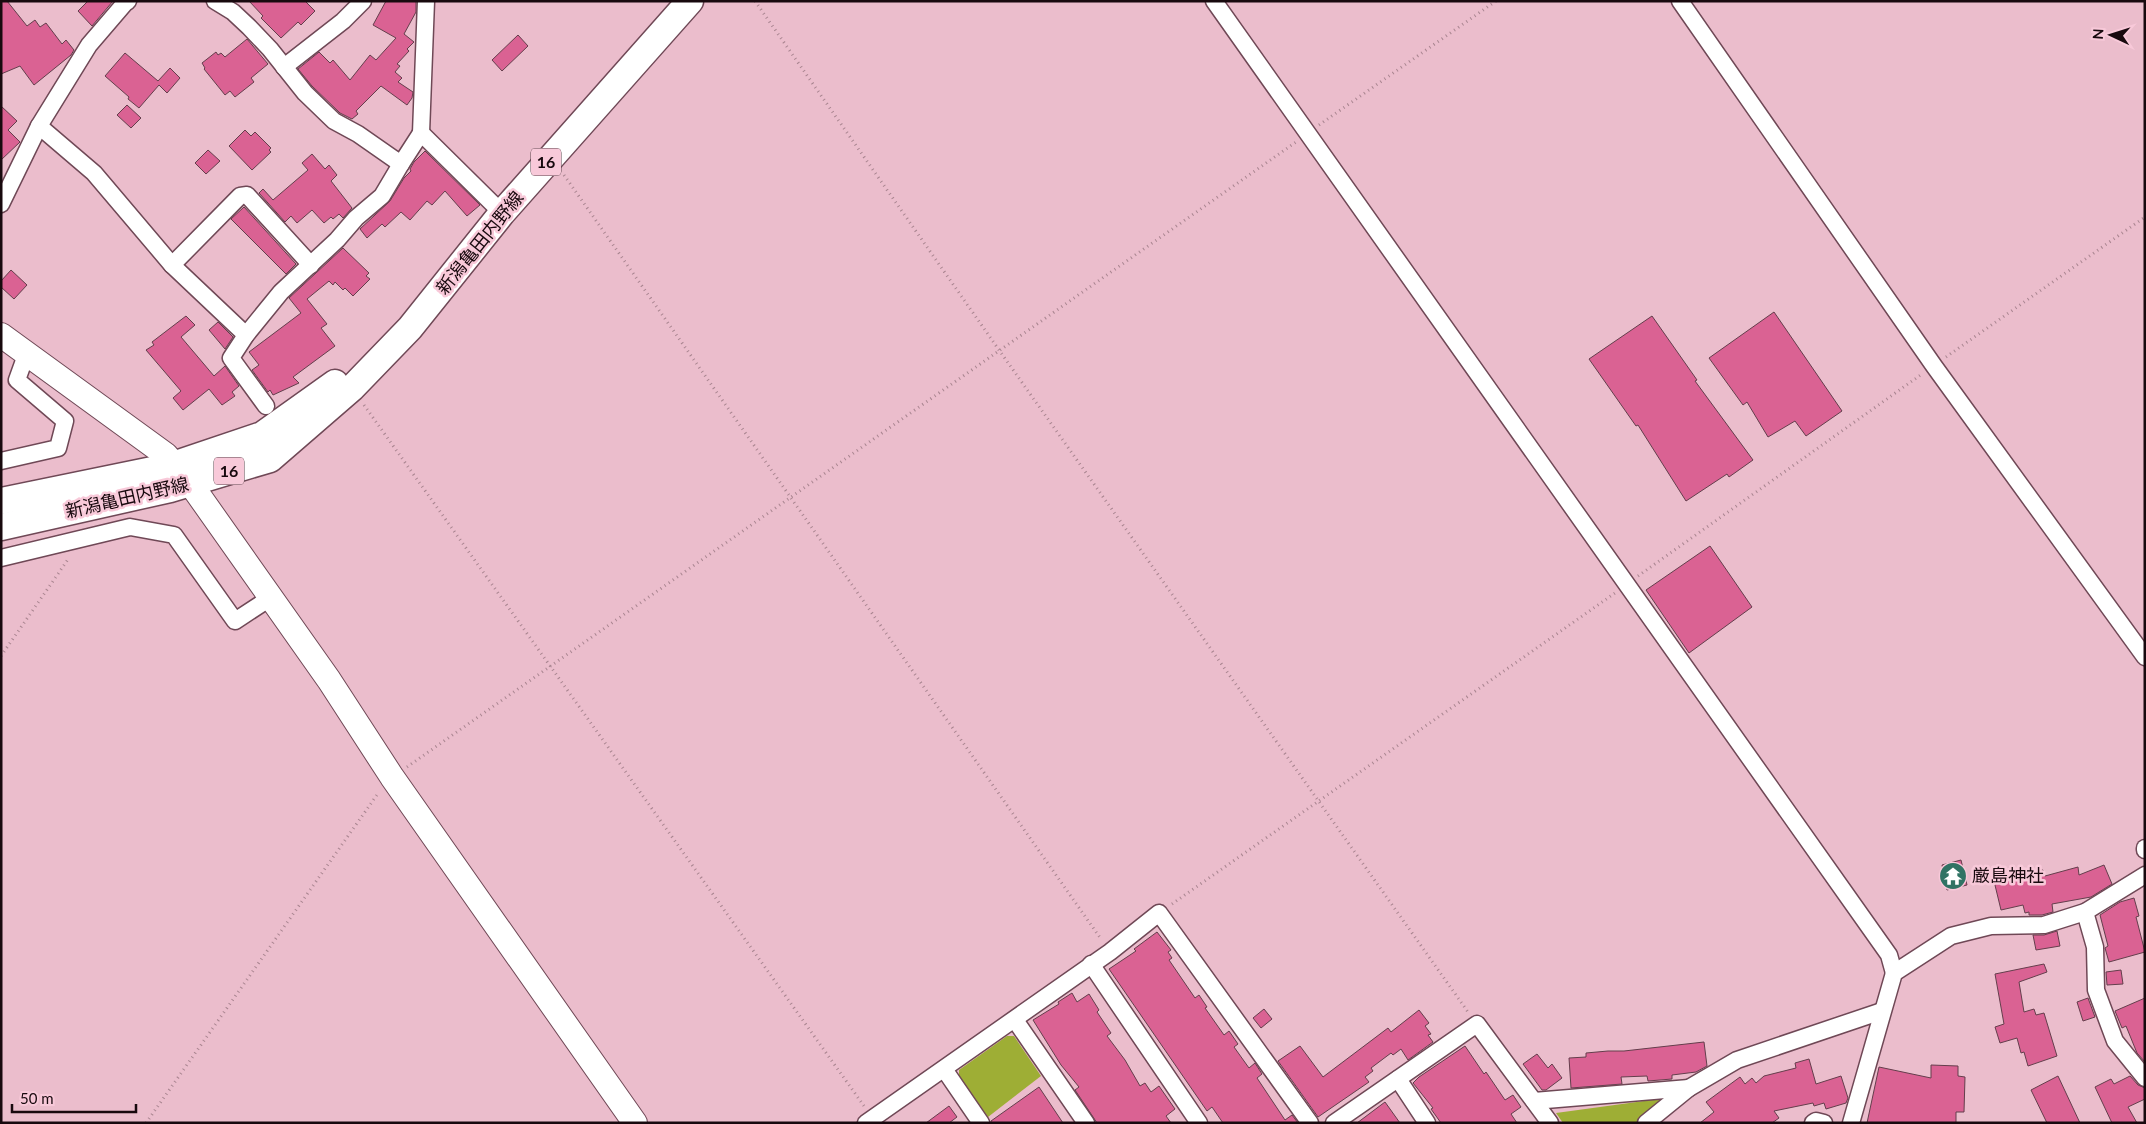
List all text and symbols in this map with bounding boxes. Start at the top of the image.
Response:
north arrow [2086,10,2136,60]
text: N [2089,28,2106,40]
road number: 16 [531,148,561,176]
street label: 新潟亀田内野線 [431,186,527,298]
road number: 16 [214,458,244,484]
street label: 新潟亀田内野線 [63,472,191,522]
temple icon: 厳島神社 [1938,861,1968,891]
place label: 厳島神社 [1972,864,2044,886]
scale bar [12,1082,136,1114]
text: 50 m [20,1089,54,1107]

